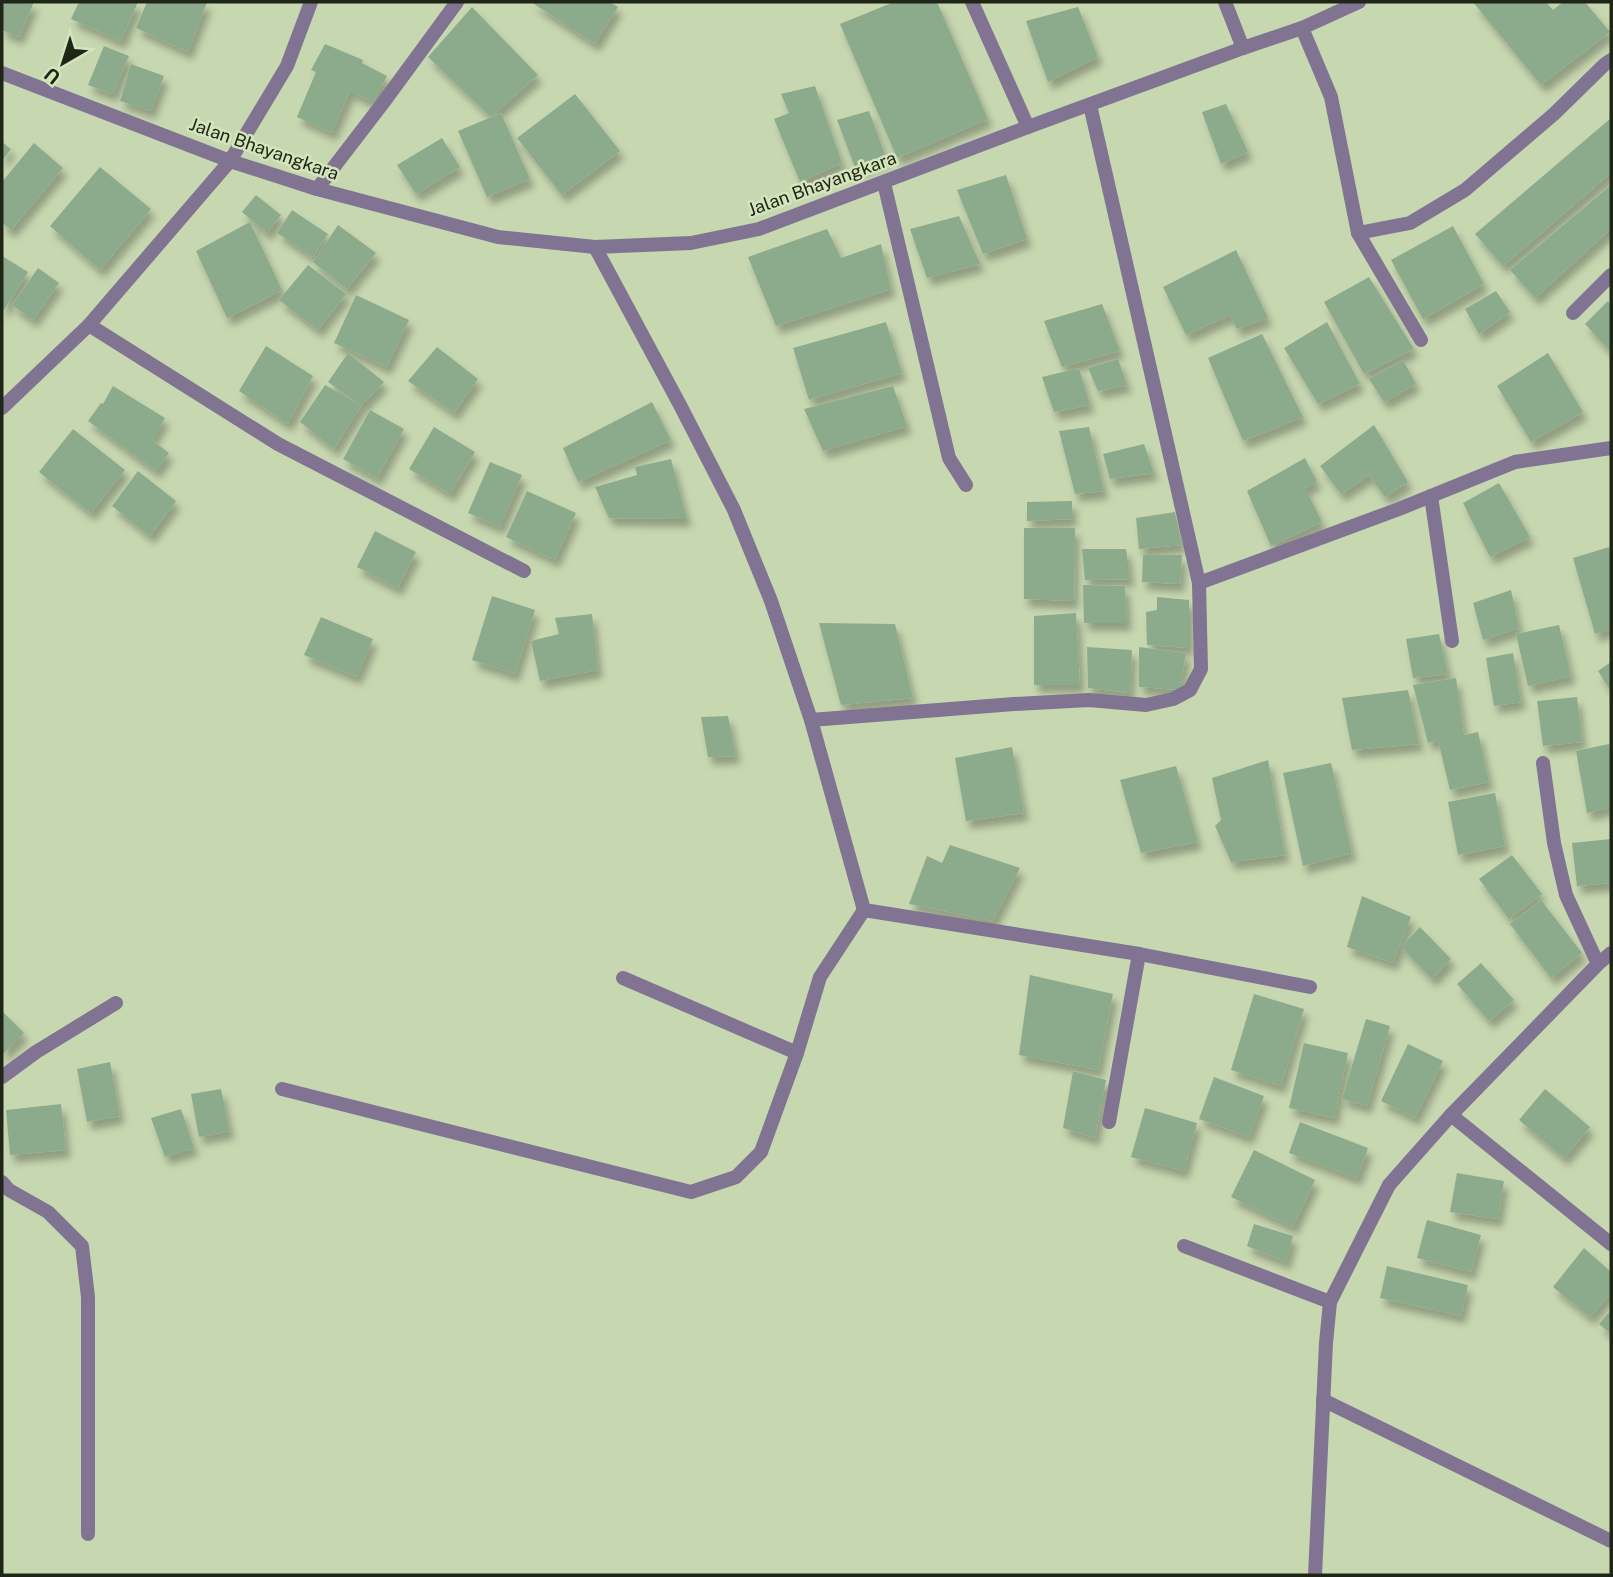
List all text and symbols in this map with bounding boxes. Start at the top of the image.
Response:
north arrow [28,28,98,98]
text: U [40,63,65,89]
street label: Jalan Bhayangkara [187,113,342,184]
street label: Jalan Bhayangkara [745,147,899,220]

